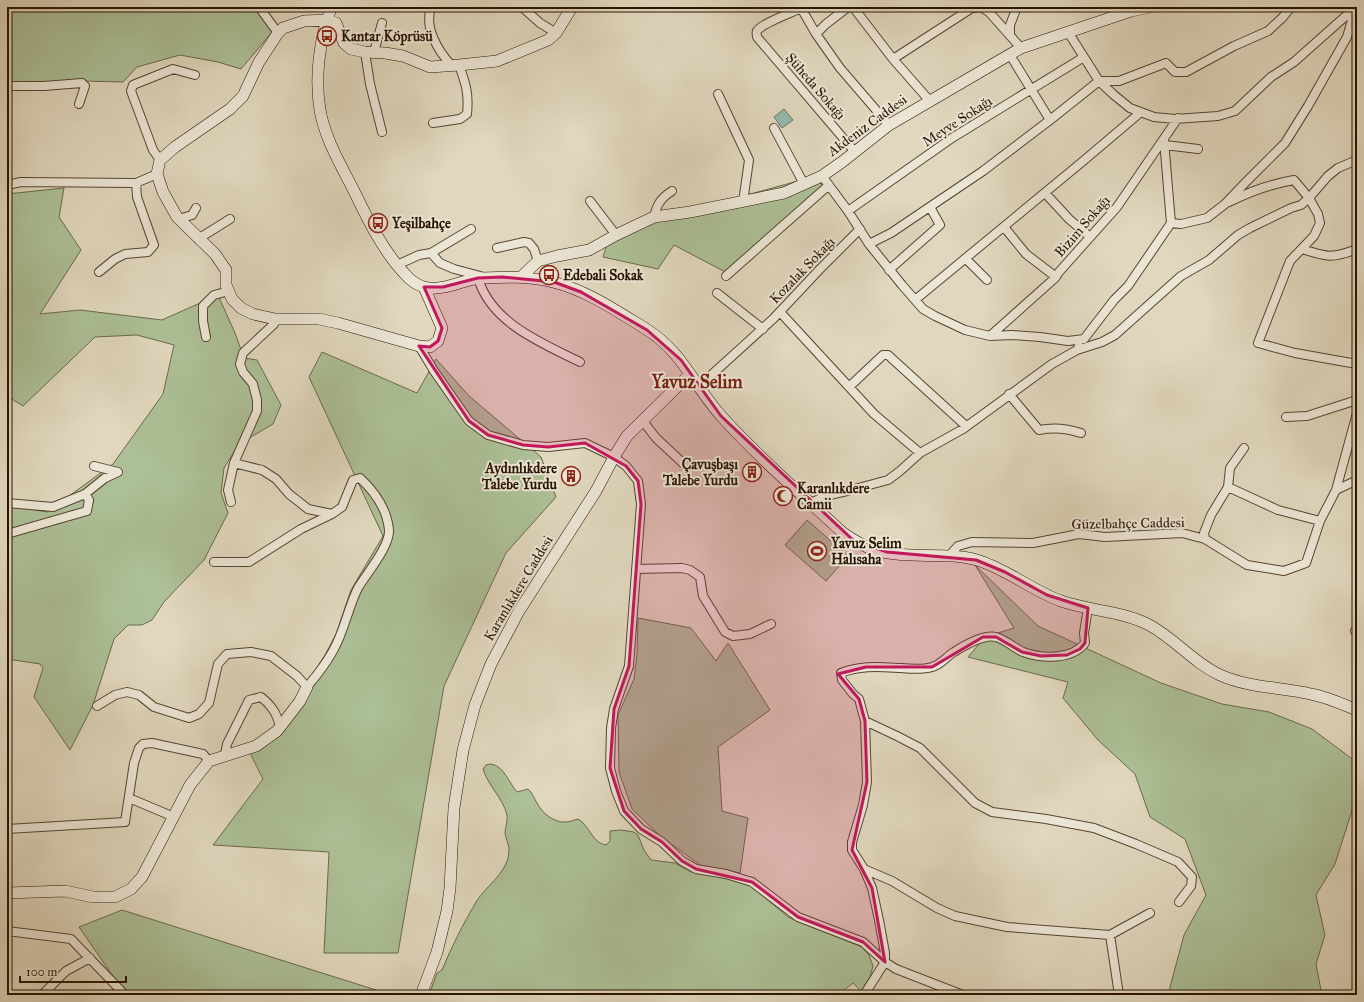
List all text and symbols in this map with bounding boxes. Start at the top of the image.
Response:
bus stop icon: Kantar Köprüsü [316,25,338,47]
place label: Kantar Köprüsü [341,28,433,46]
street label: Şüheda Sokağı [782,49,849,123]
street label: Akdeniz Caddesi [824,91,910,160]
street label: Meyve Sokağı [919,92,996,150]
street label: Bizim Sokağı [1051,192,1114,261]
bus stop icon: Yeşilbahçe [367,212,389,234]
place label: Yeşilbahçe [391,215,451,233]
street label: Kozalak Sokağı [766,233,839,307]
bus stop icon: Edebali Sokak [538,264,560,286]
place label: Edebali Sokak [563,267,644,284]
district label: Yavuz Selim [650,371,743,393]
place label: Çavuşbaşı Talebe Yurdu [662,456,739,489]
place label: Aydınlıkdere Talebe Yurdu [481,460,558,493]
building icon: Çavuşbaşı Talebe Yurdu [741,461,763,483]
building icon: Aydınlıkdere Talebe Yurdu [560,465,582,487]
place label: Karanlıkdere Camii [797,480,870,513]
mosque icon: Karanlıkdere Camii [772,485,794,507]
street label: Güzelbahçe Caddesi [1071,514,1185,533]
street label: Karanlıkdere Caddesi [480,532,557,644]
place label: Yavuz Selim Halısaha [830,535,902,568]
sports icon: Yavuz Selim Halısaha [806,540,828,562]
scale bar [20,958,126,984]
text: 100 m [26,965,57,979]

